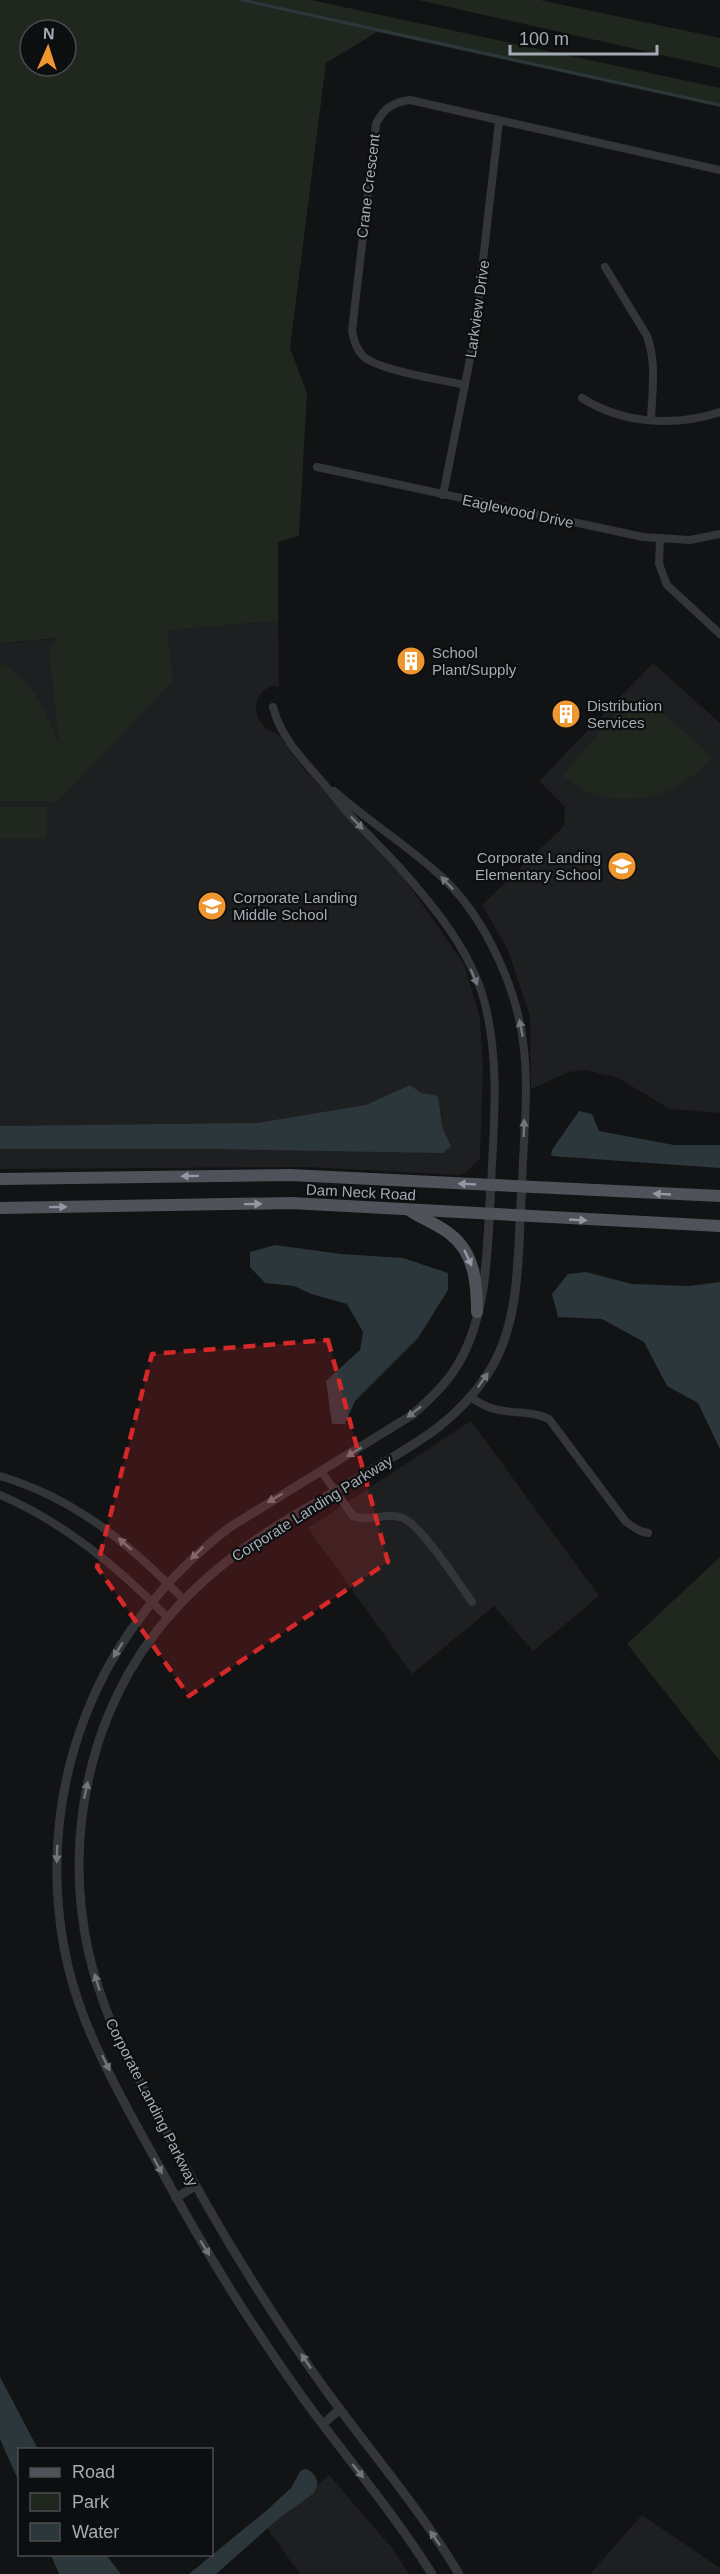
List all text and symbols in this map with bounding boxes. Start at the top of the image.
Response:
north arrow [18,18,78,78]
scale bar [510,18,657,56]
text: N [43,25,55,42]
text: 100 m [519,29,569,49]
street label: Crane Crescent [353,132,383,239]
street label: Larkview Drive [462,259,492,359]
street label: Eaglewood Drive [461,491,575,531]
place label: School Plant/Supply [432,644,517,678]
building icon: School Plant/Supply [395,645,427,677]
place label: Distribution Services [587,697,662,731]
building icon: Distribution Services [550,698,582,730]
one-way arrow [349,815,363,829]
place label: Corporate Landing Elementary School [475,849,601,883]
school or university icon: Corporate Landing Elementary School [606,850,638,882]
one-way arrow [441,876,455,890]
place label: Corporate Landing Middle School [233,889,357,923]
school or university icon: Corporate Landing Middle School [196,890,228,922]
one-way arrow [470,968,479,985]
one-way arrow [516,1018,525,1037]
one-way arrow [519,1118,528,1137]
one-way arrow [180,1172,199,1181]
one-way arrow [457,1179,476,1188]
street label: Dam Neck Road [306,1181,416,1203]
one-way arrow [652,1189,671,1198]
one-way arrow [244,1199,263,1209]
one-way arrow [49,1202,68,1211]
one-way arrow [569,1215,588,1224]
one-way arrow [463,1249,473,1267]
one-way arrow [477,1372,489,1388]
one-way arrow [406,1406,422,1419]
one-way arrow [346,1446,362,1457]
street label: Corporate Landing Parkway [229,1451,396,1564]
one-way arrow [267,1492,283,1503]
one-way arrow [118,1538,133,1551]
one-way arrow [191,1546,205,1560]
one-way arrow [113,1642,124,1658]
one-way arrow [82,1780,91,1799]
one-way arrow [52,1845,62,1864]
one-way arrow [92,1973,101,1991]
street label: Corporate Landing Parkway [102,2015,202,2189]
one-way arrow [101,2055,110,2072]
one-way arrow [153,2157,163,2174]
one-way arrow [200,2240,211,2256]
one-way arrow [300,2354,312,2370]
legend [18,2448,213,2556]
text: Road [72,2462,115,2482]
one-way arrow [352,2463,365,2479]
text: Park [72,2492,110,2512]
text: Water [72,2522,119,2542]
one-way arrow [429,2531,441,2547]

